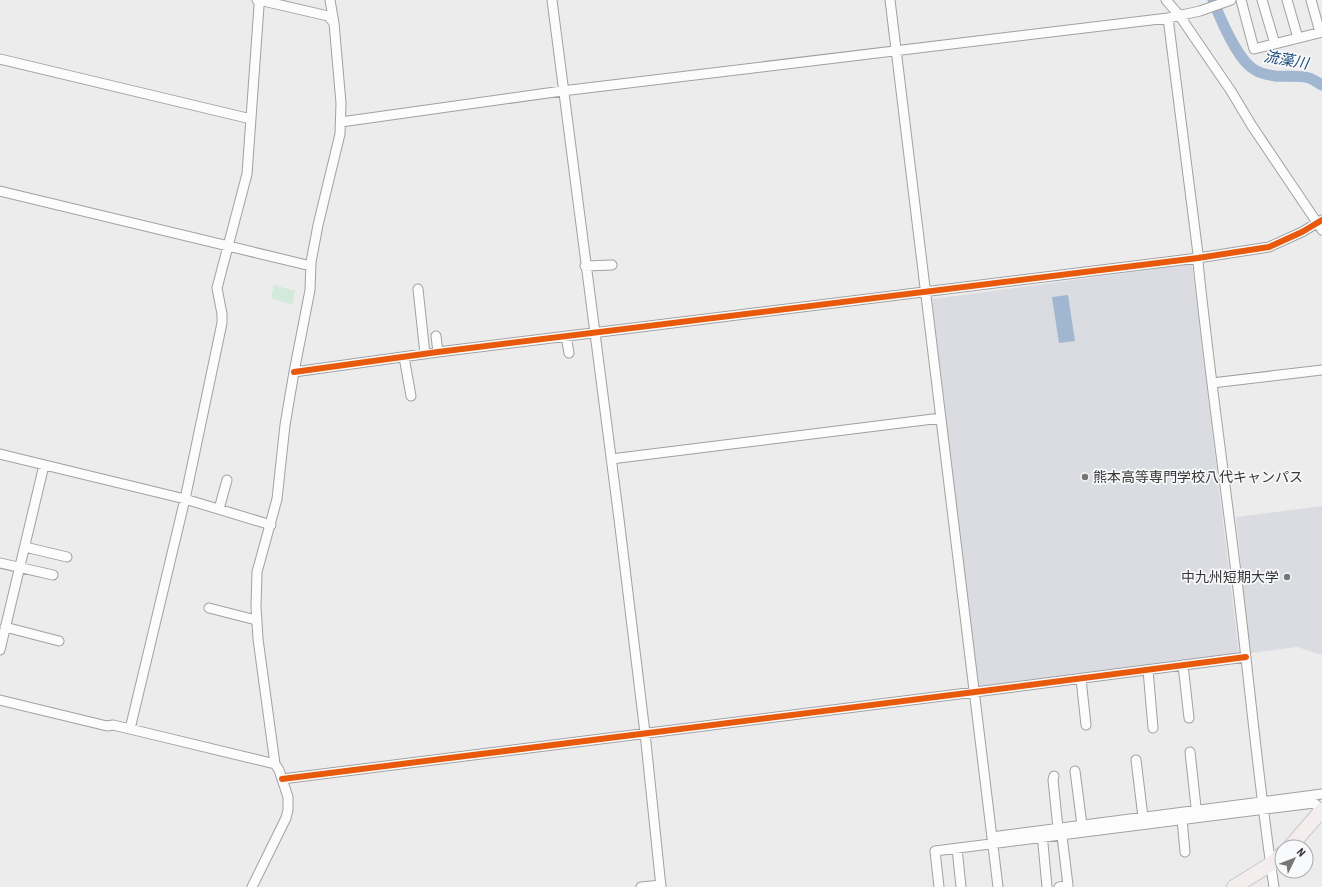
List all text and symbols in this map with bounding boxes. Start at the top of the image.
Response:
water label: 流藻川 [1262,47,1312,73]
place label: 熊本高等専門学校八代キャンパス [1093,469,1303,485]
marker: 熊本高等専門学校八代キャンパス [1080,472,1090,482]
place label: 中九州短期大学 [1181,569,1279,585]
marker: 中九州短期大学 [1282,572,1292,582]
north arrow [1274,839,1314,879]
text: N [1294,846,1308,860]

